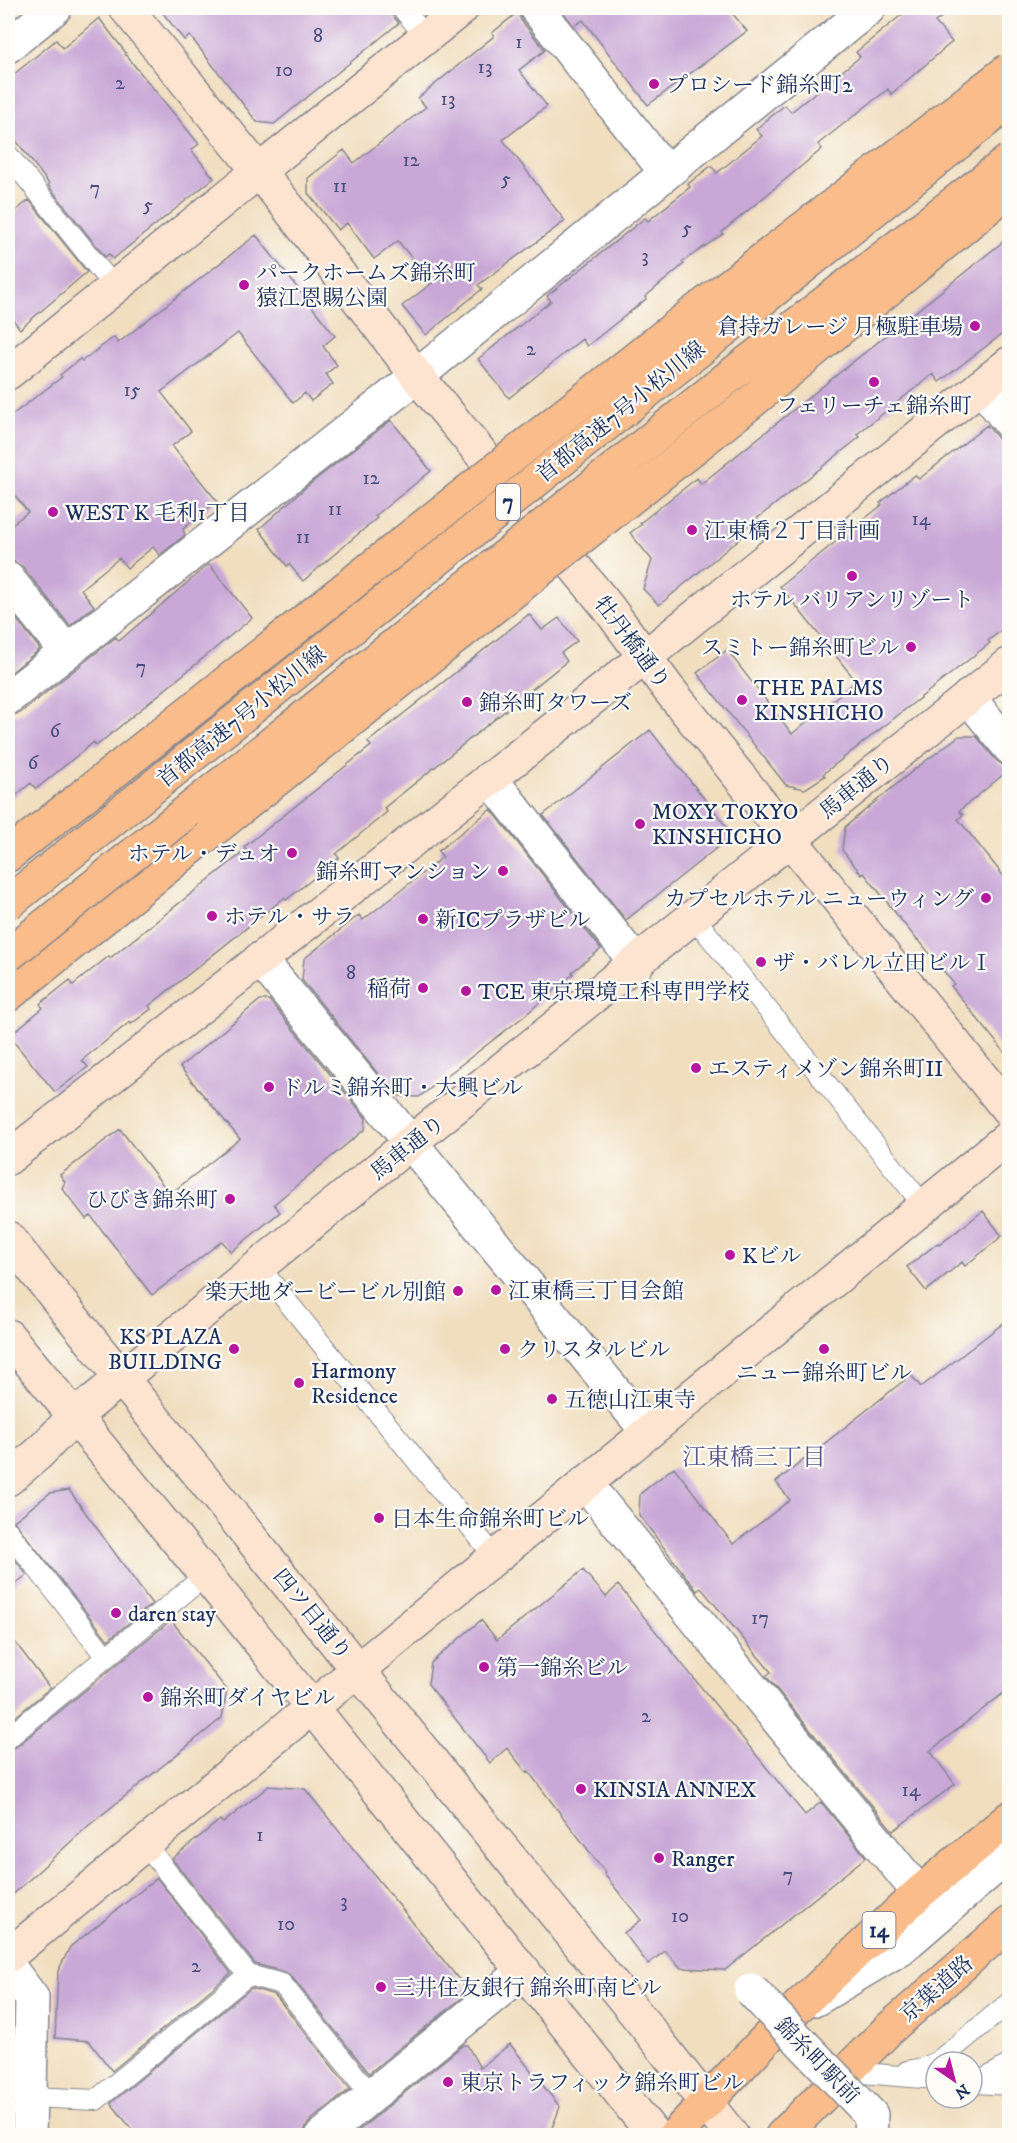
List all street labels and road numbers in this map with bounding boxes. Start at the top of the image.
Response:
street label: 首都高速7号小松川線 [531,336,711,489]
road number: 7 [496,484,520,520]
street label: 牡丹橋通り [588,591,676,695]
street label: 首都高速7号小松川線 [152,641,332,794]
street label: 馬車通り [814,749,900,825]
street label: 馬車通り [365,1110,451,1186]
street label: 四ツ目通り [267,1564,357,1666]
road number: 14 [862,1912,896,1948]
street label: 京葉道路 [895,1950,979,2028]
street label: 錦糸町駅前 [769,2012,865,2110]

